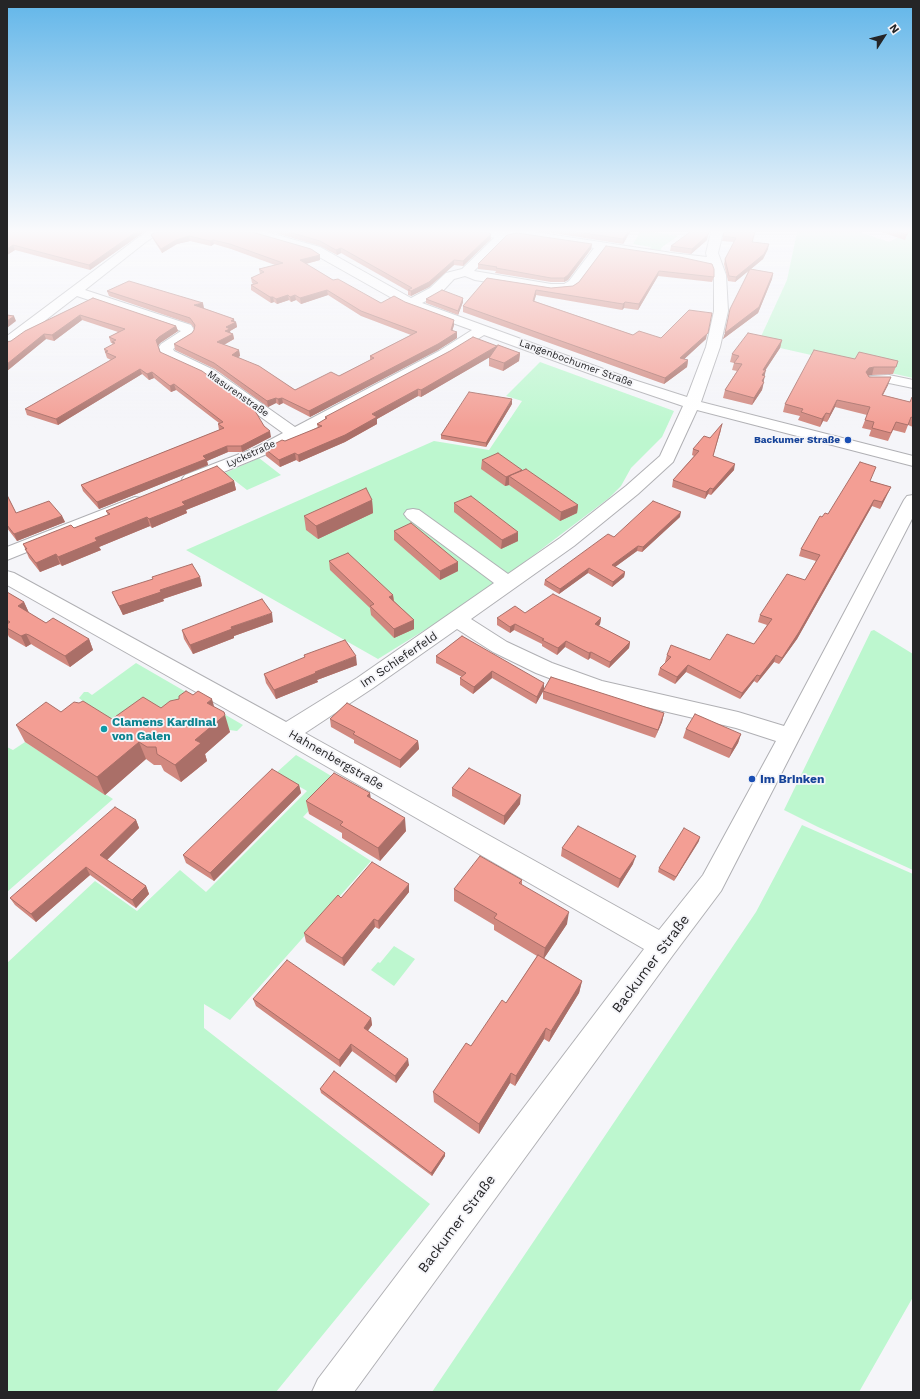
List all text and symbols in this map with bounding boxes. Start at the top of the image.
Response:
north arrow [864,16,904,56]
text: N [886,22,902,36]
street label: Langenbochumer Straße [517,337,635,389]
street label: Masurenstraße [205,368,271,420]
place label: Backumer Straße [754,434,840,446]
marker: Backumer Straße [843,435,853,445]
street label: Lyckstraße [225,438,277,470]
street label: Im Schieferfeld [358,629,440,691]
place label: Clamens Kardinal von Galen [112,715,216,743]
marker: Clamens Kardinal von Galen [99,724,109,734]
street label: Hahnenbergstraße [286,727,386,793]
place label: Im Brinken [760,772,824,786]
marker: Im Brinken [747,774,757,784]
street label: Backumer Straße [609,912,693,1016]
street label: Backumer Straße [415,1172,499,1276]

